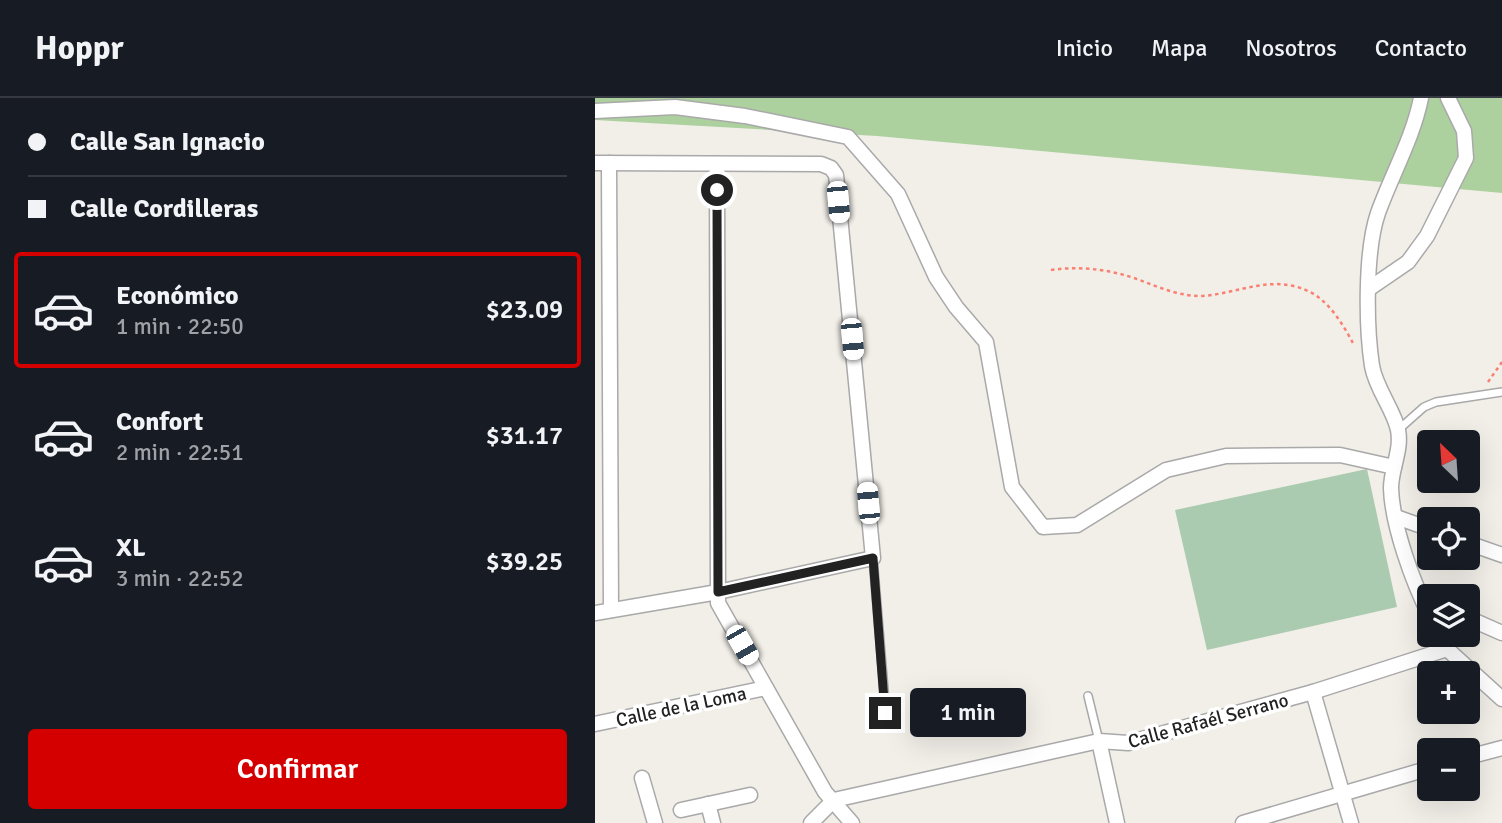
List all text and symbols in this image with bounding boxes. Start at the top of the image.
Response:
text: Hoppr [35,28,124,69]
text: Inicio [1056,33,1113,63]
text: Mapa [1151,33,1207,63]
text: Nosotros [1245,33,1337,63]
text: Contacto [1375,33,1467,63]
text: Calle San Ignacio [70,126,265,158]
route start [701,174,733,206]
car [826,180,851,224]
text: Calle Cordilleras [70,193,258,225]
icon: car [32,279,95,342]
text: Económico [116,280,239,312]
text: $23.09 [486,294,563,326]
text: 1 min · 22:50 [116,312,244,341]
car [840,317,865,361]
icon: car [32,405,95,468]
text: Confort [116,406,203,438]
text: $31.17 [486,420,563,452]
north arrow [1417,430,1481,494]
map controls [1417,430,1480,801]
text: 2 min · 22:51 [116,438,244,467]
car [856,481,881,525]
button: locate [1417,507,1480,570]
icon: car [32,531,95,594]
text: XL [116,532,146,564]
text: $39.25 [486,546,563,578]
text: 3 min · 22:52 [116,564,244,593]
button: layers [1417,584,1480,647]
car [723,622,762,668]
button: + [1417,661,1480,724]
street label: Calle de la Loma [614,681,749,733]
callout: 1 min [909,688,1025,738]
street label: Calle Rafaél Serrano [1125,688,1291,754]
route end [869,697,901,729]
text: 1 min [940,698,996,727]
button: Confirmar [28,729,567,809]
button: − [1417,738,1480,801]

